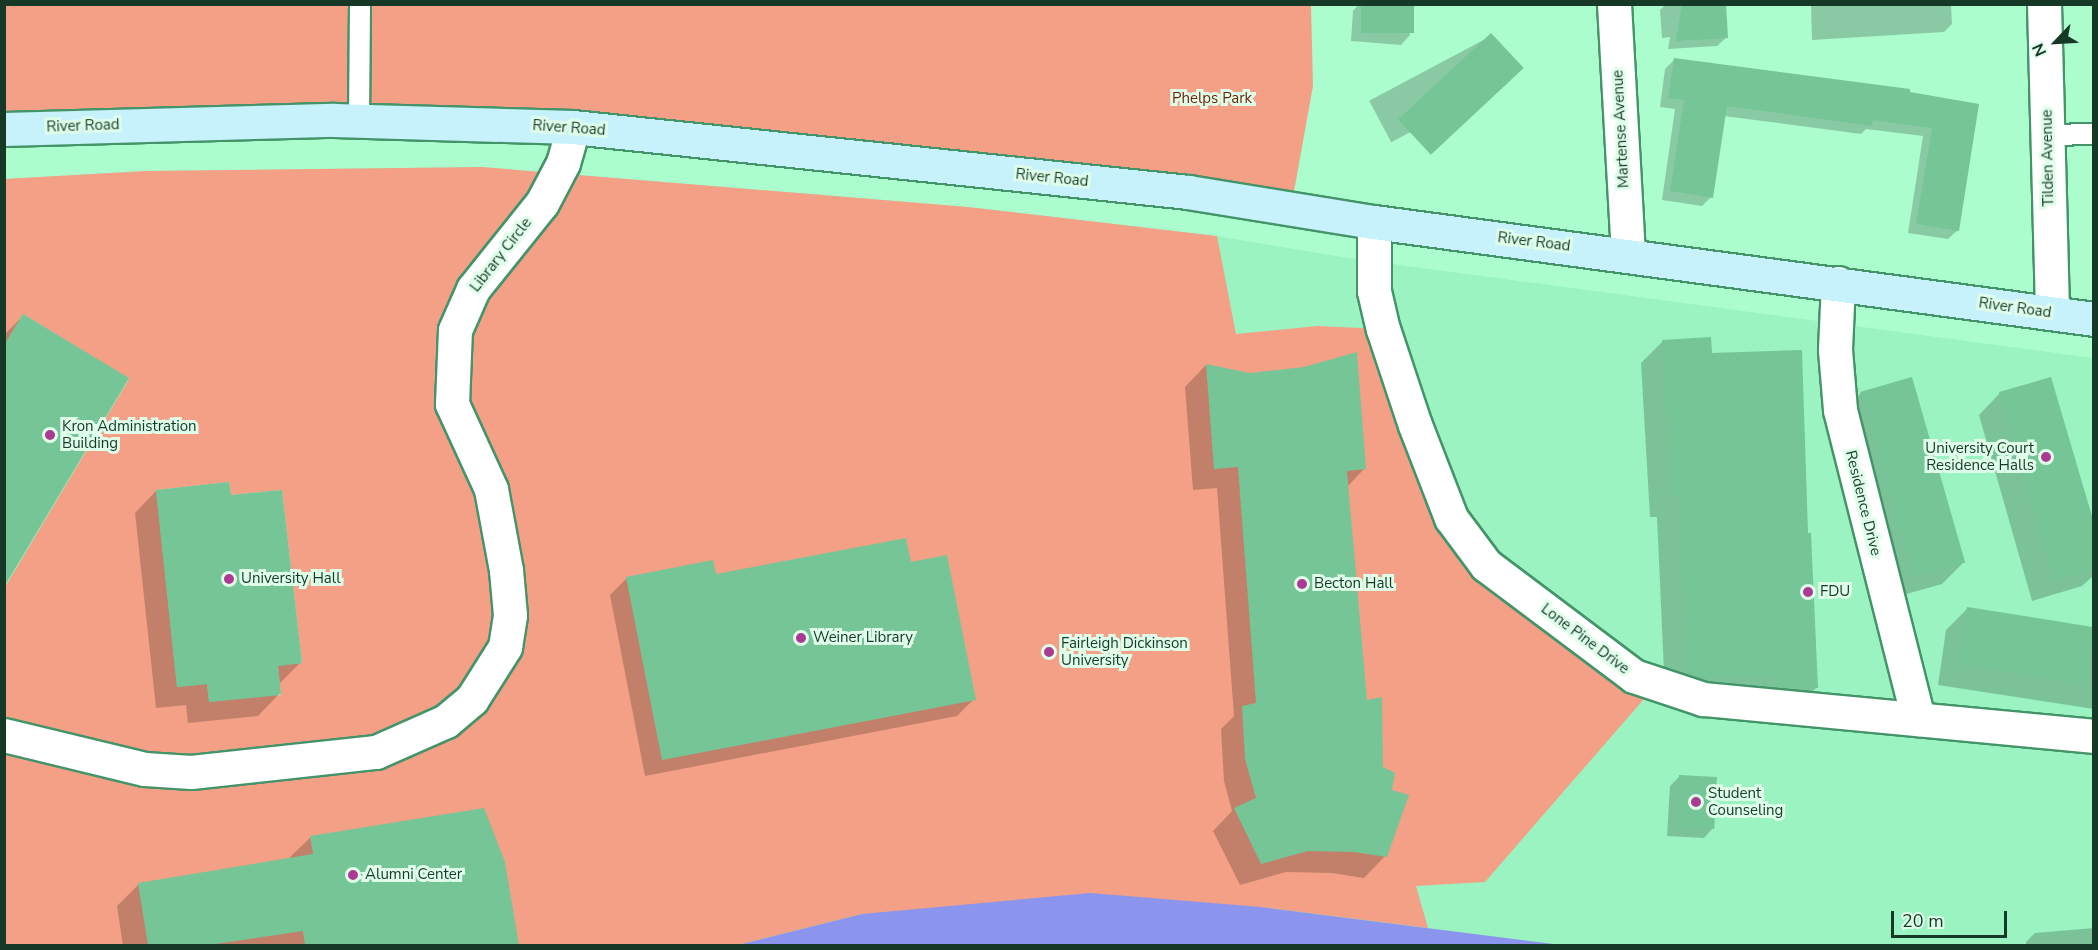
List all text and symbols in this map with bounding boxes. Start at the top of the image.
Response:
north arrow [2026,12,2086,72]
text: N [2027,40,2052,60]
street label: Martense Avenue [1609,69,1633,189]
park label: Phelps Park [1172,90,1252,108]
street label: Tilden Avenue [2038,109,2058,207]
street label: River Road [46,116,120,136]
street label: River Road [532,116,606,140]
street label: River Road [1015,165,1089,191]
street label: Library Circle [466,214,536,296]
street label: River Road [1497,229,1571,255]
street label: River Road [1977,294,2053,322]
place label: Kron Administration Building [62,417,197,452]
marker: Kron Administration Building [43,428,57,442]
place label: University Court Residence Halls [1925,439,2034,474]
street label: Residence Drive [1841,448,1885,558]
marker: University Court Residence Halls [2039,450,2053,464]
place label: University Hall [241,570,341,588]
marker: University Hall [222,572,236,586]
place label: Becton Hall [1314,575,1393,593]
marker: Becton Hall [1295,577,1309,591]
place label: FDU [1820,583,1850,601]
marker: FDU [1801,585,1815,599]
street label: Lone Pine Drive [1537,600,1633,678]
place label: Weiner Library [813,629,913,647]
marker: Weiner Library [794,631,808,645]
place label: Fairleigh Dickinson University [1061,634,1188,669]
marker: Fairleigh Dickinson University [1042,645,1056,659]
place label: Student Counseling [1708,784,1783,819]
marker: Student Counseling [1689,795,1703,809]
place label: Alumni Center [365,866,462,884]
marker: Alumni Center [346,868,360,882]
scale bar [1894,899,2010,937]
text: 20 m [1902,909,1944,933]

